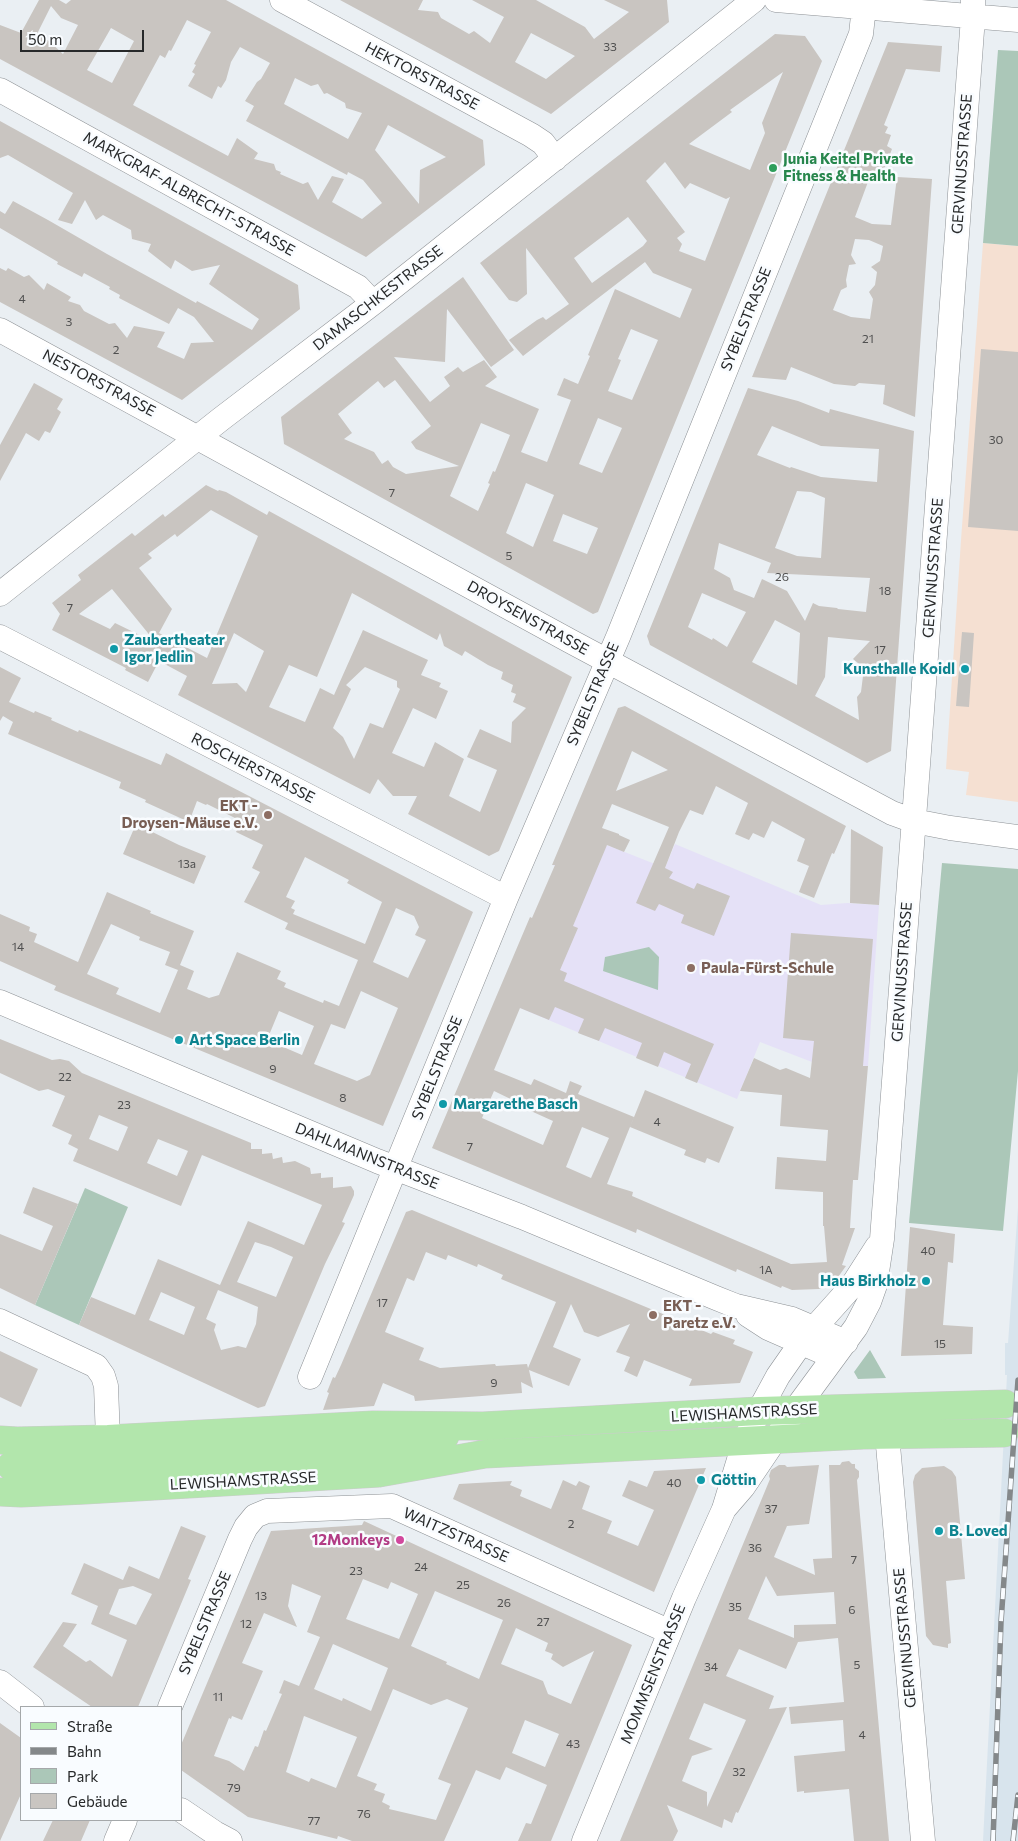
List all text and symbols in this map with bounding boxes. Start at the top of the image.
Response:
scale bar [22,20,146,52]
text: 50 m [28,30,62,48]
street label: HEKTORSTRASSE [362,38,482,114]
house number: 33 [603,40,617,54]
street label: GERVINUSSTRASSE [948,93,976,235]
street label: MARKGRAF-ALBRECHT-STRASSE [80,128,298,260]
place label: Junia Keitel Private Fitness & Health [783,150,913,185]
marker: Junia Keitel Private Fitness & Health [767,162,779,174]
street label: DAMASCHKESTRASSE [309,242,447,354]
street label: SYBELSTRASSE [717,264,775,374]
house number: 4 [18,292,26,306]
house number: 3 [66,315,72,329]
house number: 21 [862,332,874,346]
house number: 2 [113,343,119,357]
street label: NESTORSTRASSE [39,346,159,420]
house number: 30 [989,433,1003,447]
house number: 7 [389,486,395,500]
street label: GERVINUSSTRASSE [919,497,947,639]
house number: 5 [506,549,512,563]
house number: 26 [775,570,789,584]
street label: DROYSENSTRASSE [464,577,592,659]
house number: 18 [879,584,891,598]
house number: 7 [67,601,73,615]
place label: Zaubertheater Igor Jedlin [124,631,225,666]
street label: SYBELSTRASSE [563,640,623,748]
marker: Zaubertheater Igor Jedlin [108,643,120,655]
house number: 17 [874,643,886,657]
place label: Kunsthalle Koidl [843,660,955,678]
marker: Kunsthalle Koidl [959,663,971,675]
street label: ROSCHERSTRASSE [188,729,318,807]
place label: EKT - Droysen-Mäuse e.V. [121,797,258,832]
marker: EKT - Droysen-Mäuse e.V. [262,809,274,821]
house number: 13a [178,857,196,871]
street label: GERVINUSSTRASSE [888,901,916,1043]
house number: 14 [12,940,24,954]
place label: Paula-Fürst-Schule [701,959,834,977]
marker: Paula-Fürst-Schule [685,962,697,974]
street label: SYBELSTRASSE [408,1013,466,1123]
place label: Art Space Berlin [189,1031,300,1049]
marker: Art Space Berlin [173,1034,185,1046]
house number: 9 [269,1062,277,1076]
house number: 22 [58,1070,72,1084]
house number: 8 [339,1091,347,1105]
place label: Margarethe Basch [453,1095,578,1113]
house number: 23 [117,1098,131,1112]
marker: Margarethe Basch [437,1098,449,1110]
house number: 4 [653,1115,661,1129]
street label: DAHLMANNSTRASSE [293,1119,441,1193]
house number: 7 [467,1140,473,1154]
house number: 40 [920,1244,936,1258]
house number: 1A [759,1263,773,1277]
place label: Haus Birkholz [820,1272,916,1290]
marker: Haus Birkholz [920,1275,932,1287]
house number: 17 [376,1296,388,1310]
place label: EKT - Paretz e.V. [663,1297,736,1332]
marker: EKT - Paretz e.V. [647,1309,659,1321]
house number: 15 [934,1337,946,1351]
house number: 9 [490,1376,498,1390]
street label: LEWISHAMSTRASSE [670,1400,818,1426]
street label: LEWISHAMSTRASSE [169,1468,317,1494]
place label: Göttin [711,1471,756,1489]
marker: Göttin [695,1474,707,1486]
house number: 40 [666,1476,682,1490]
house number: 37 [764,1502,778,1516]
street label: WAITZSTRASSE [400,1504,512,1566]
house number: 2 [568,1517,574,1531]
place label: B. Loved [949,1522,1008,1540]
marker: B. Loved [933,1525,945,1537]
place label: 12Monkeys [312,1531,390,1549]
marker: 12Monkeys [394,1534,406,1546]
house number: 36 [748,1541,762,1555]
house number: 7 [851,1553,857,1567]
house number: 24 [414,1560,428,1574]
house number: 23 [349,1564,363,1578]
street label: GERVINUSSTRASSE [890,1567,920,1709]
street label: SYBELSTRASSE [175,1569,235,1677]
house number: 25 [456,1578,470,1592]
house number: 13 [255,1589,267,1603]
house number: 26 [497,1596,511,1610]
house number: 35 [728,1600,742,1614]
street label: MOMMSENSTRASSE [617,1602,689,1746]
house number: 6 [848,1603,856,1617]
house number: 27 [537,1615,549,1629]
house number: 12 [240,1617,252,1631]
house number: 5 [854,1658,860,1672]
house number: 34 [704,1660,718,1674]
house number: 11 [213,1690,223,1704]
legend [20,1706,182,1821]
text: Straße [67,1717,113,1735]
house number: 4 [858,1728,866,1742]
house number: 43 [566,1737,580,1751]
text: Bahn [67,1742,102,1760]
house number: 32 [732,1765,746,1779]
text: Park [67,1767,98,1785]
house number: 79 [227,1781,241,1795]
text: Gebäude [67,1792,128,1810]
house number: 76 [357,1807,371,1821]
house number: 77 [308,1814,320,1828]

